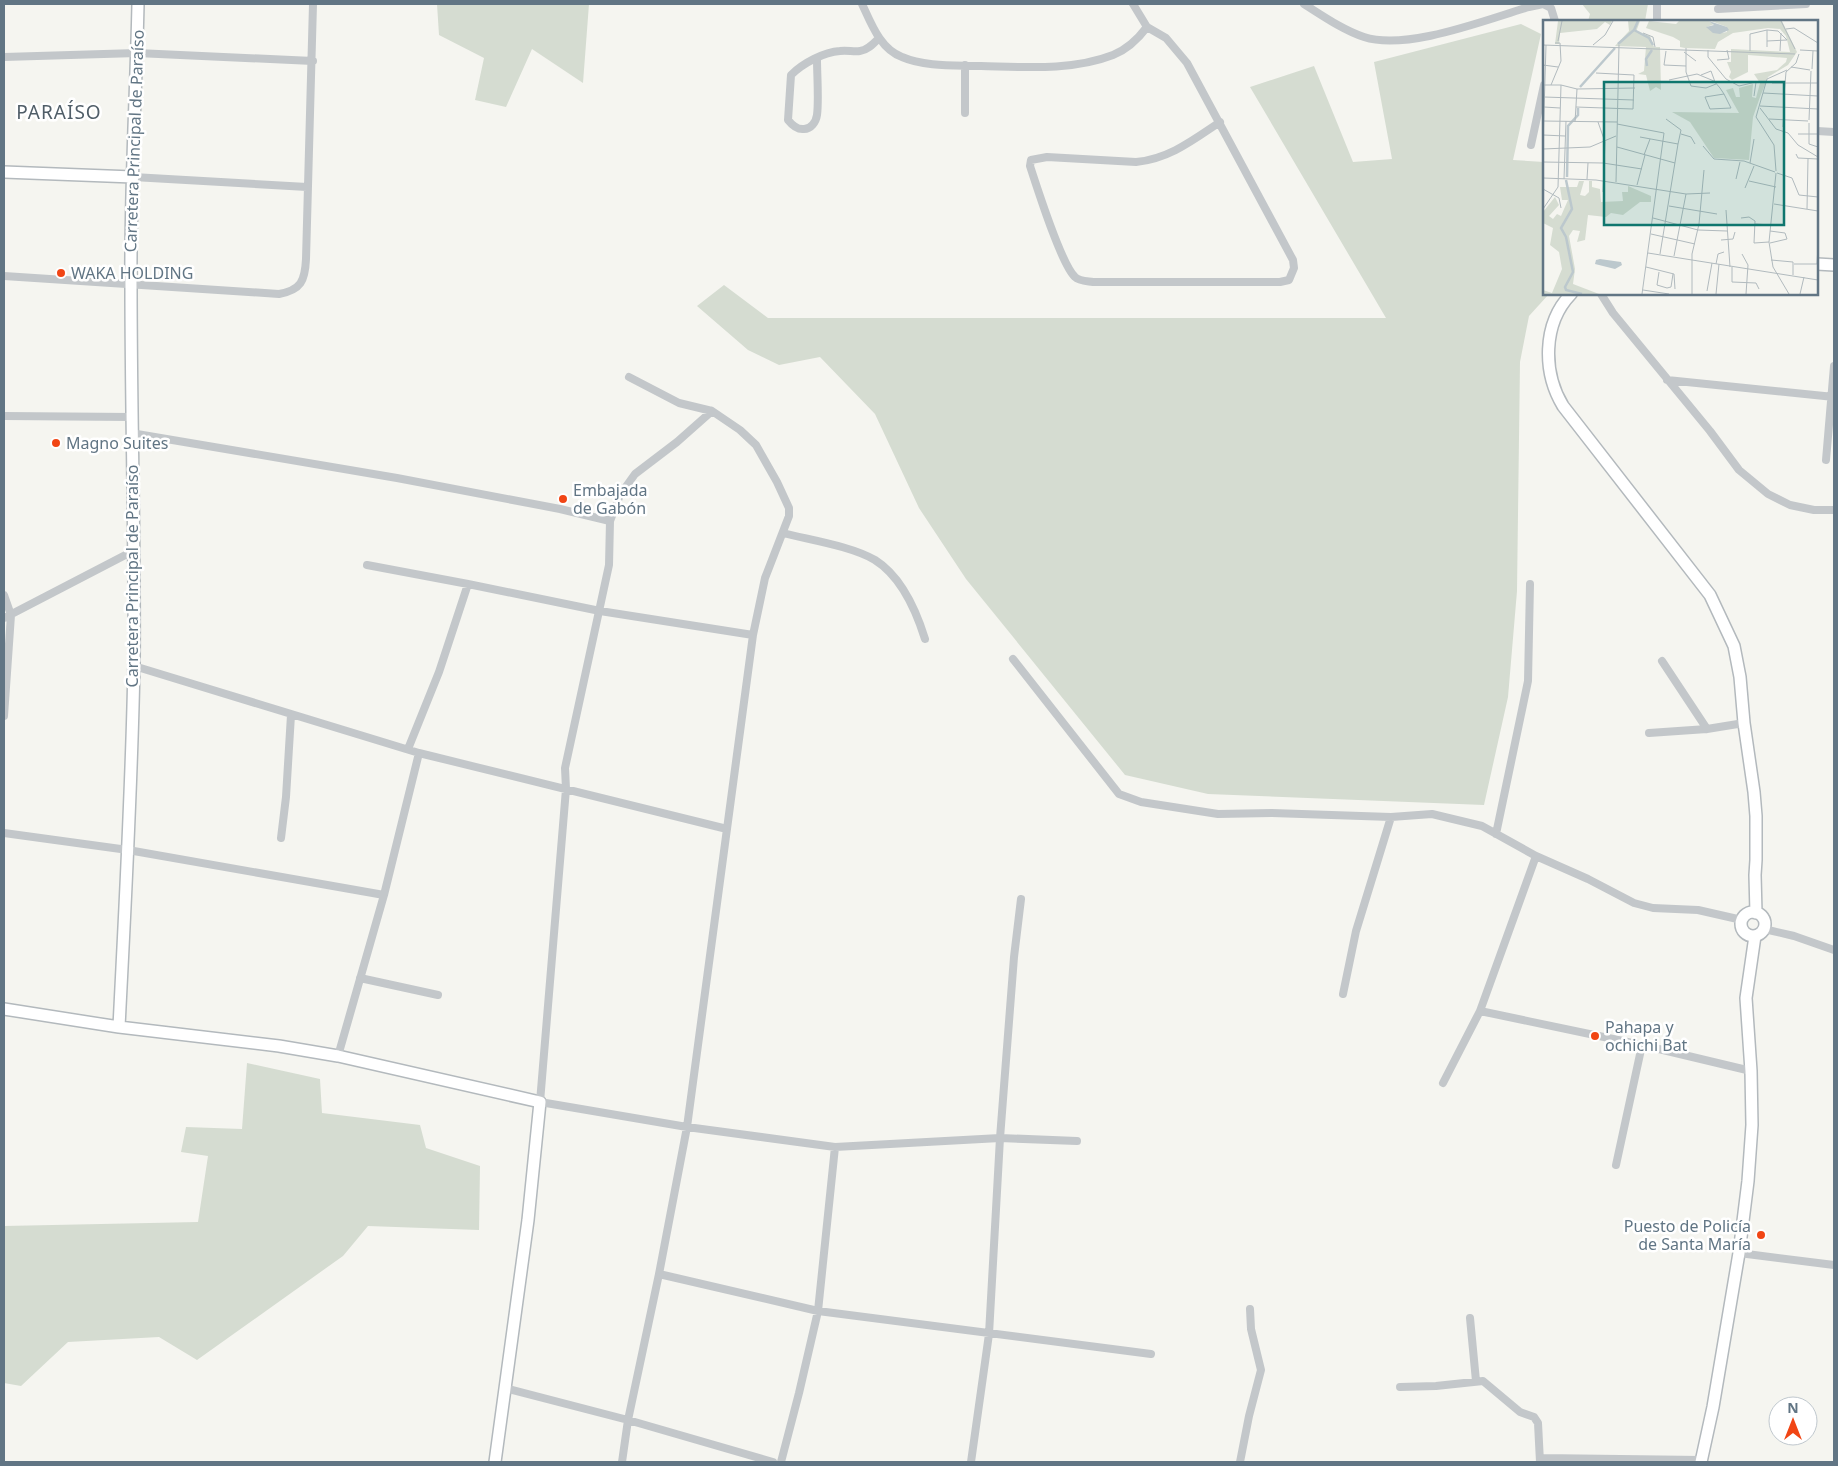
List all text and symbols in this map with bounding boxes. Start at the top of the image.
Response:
inset map [1543,20,1818,295]
street label: Carretera Principal de Paraíso [119,29,149,253]
district label: PARAÍSO [16,99,102,125]
place label: WAKA HOLDING [71,262,193,284]
marker: WAKA HOLDING [55,267,67,279]
place label: Magno Suites [66,432,168,454]
marker: Magno Suites [50,437,62,449]
street label: Carretera Principal de Paraíso [121,465,143,687]
place label: Embajada de Gabón [573,479,648,519]
marker: Embajada de Gabón [557,493,569,505]
place label: Pahapa y ochichi Bat [1605,1016,1688,1056]
marker: Pahapa y ochichi Bat [1589,1030,1601,1042]
place label: Puesto de Policía de Santa María [1624,1215,1751,1255]
marker: Puesto de Policía de Santa María [1755,1229,1767,1241]
north arrow [1768,1396,1818,1446]
text: N [1787,1398,1799,1417]

